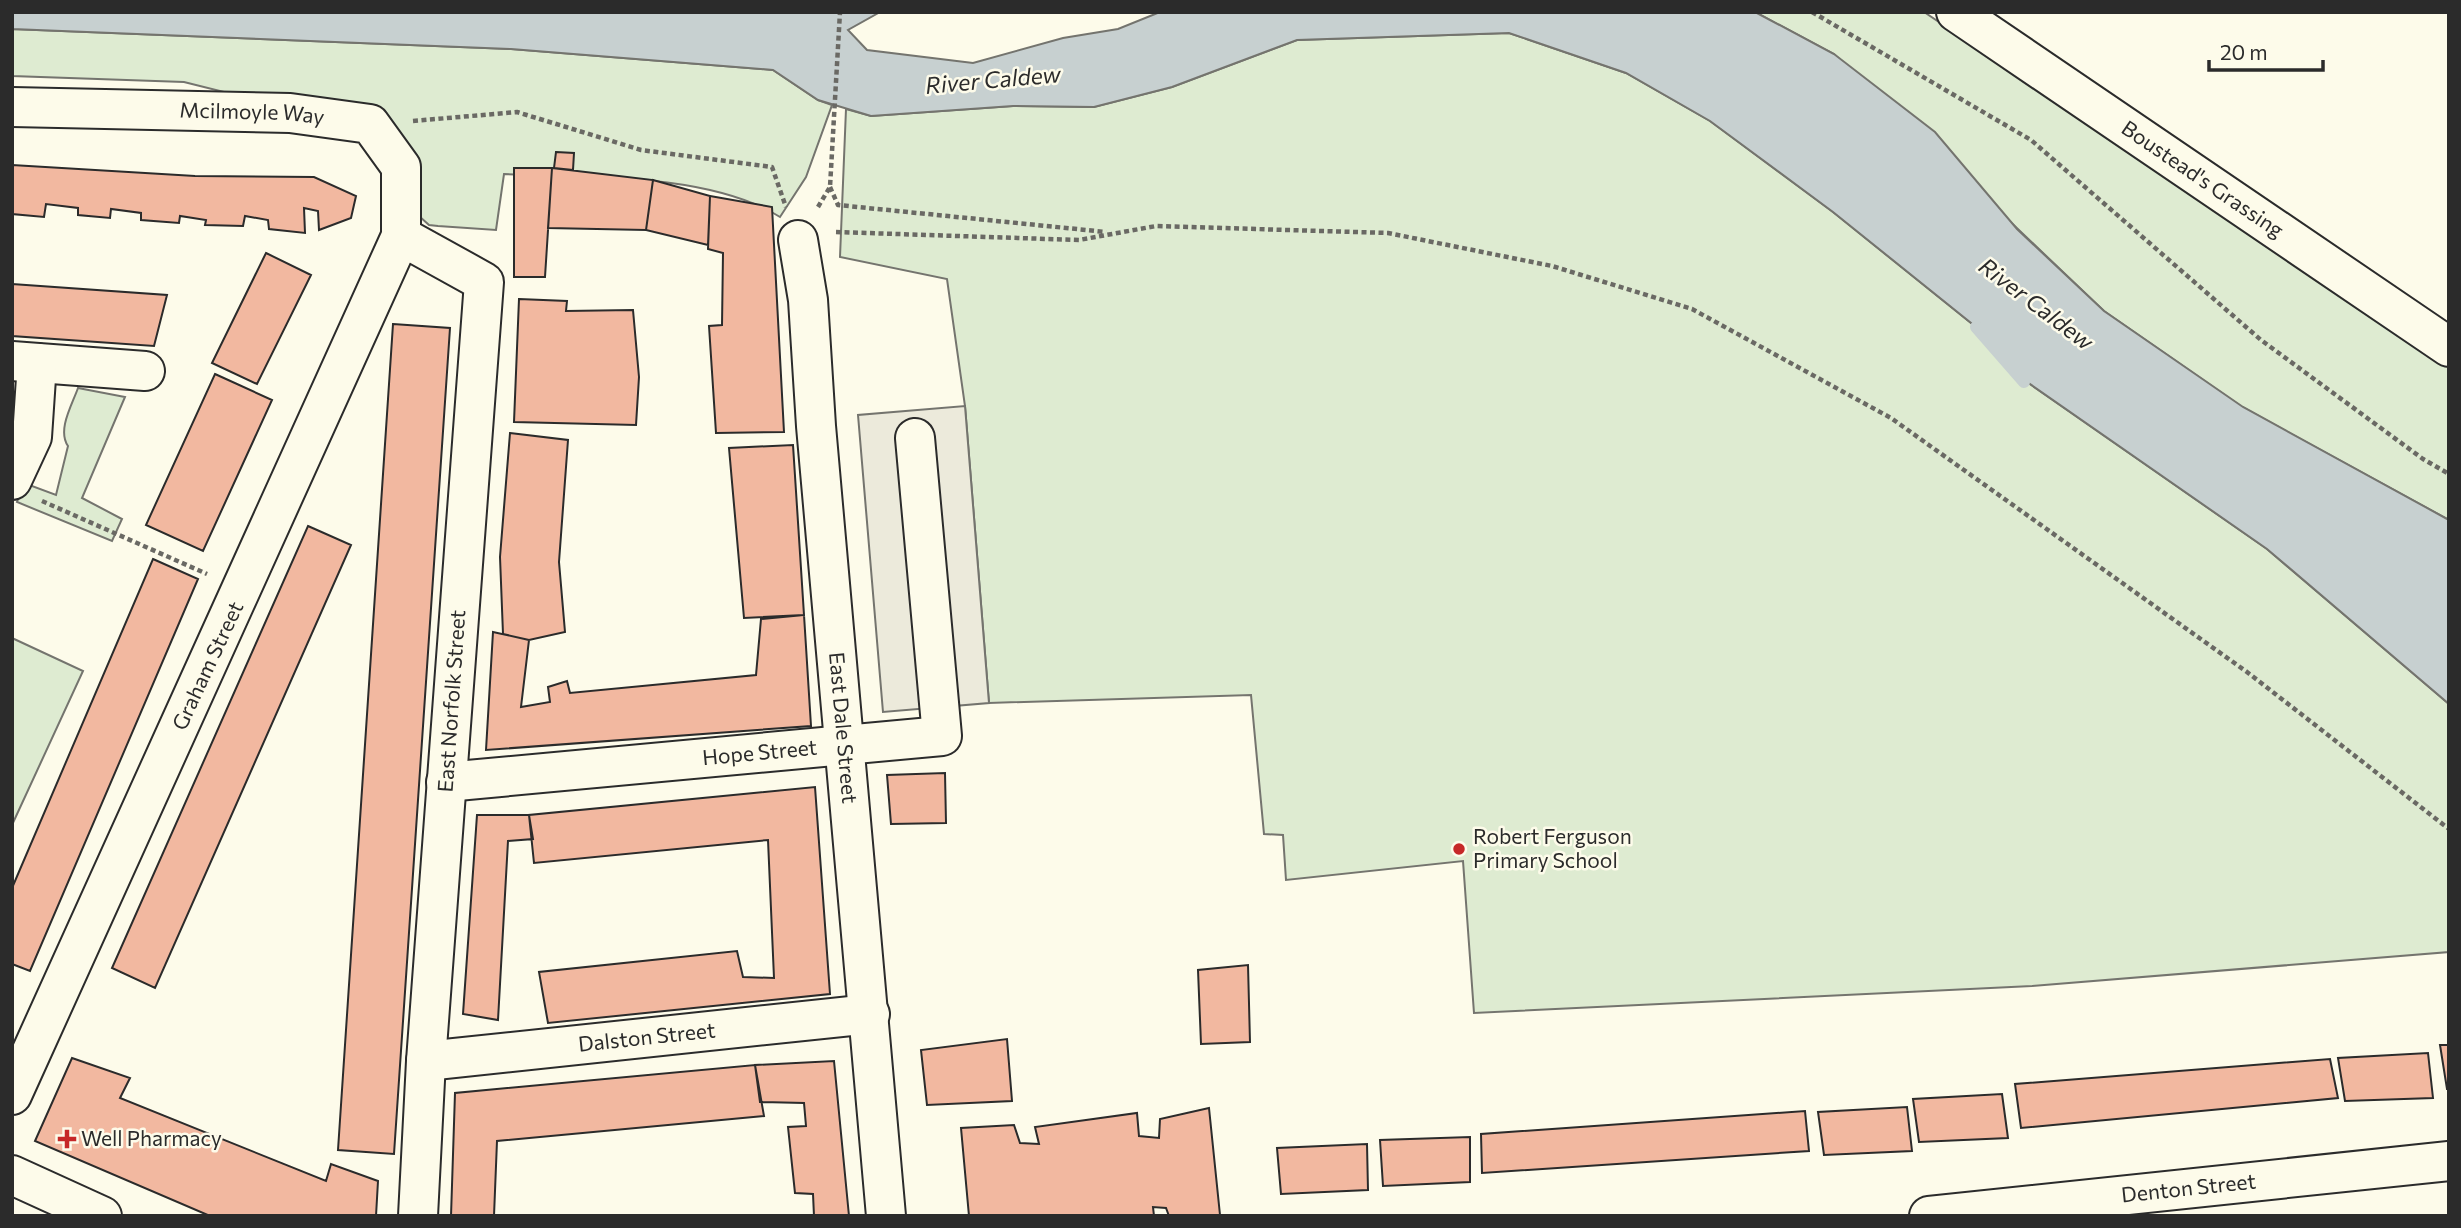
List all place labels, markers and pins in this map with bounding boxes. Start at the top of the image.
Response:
place label: Robert Ferguson Primary School [1473,823,1632,872]
marker: Robert Ferguson Primary School [1451,841,1467,857]
place label: Well Pharmacy [81,1125,222,1150]
marker: Well Pharmacy [59,1131,75,1147]

